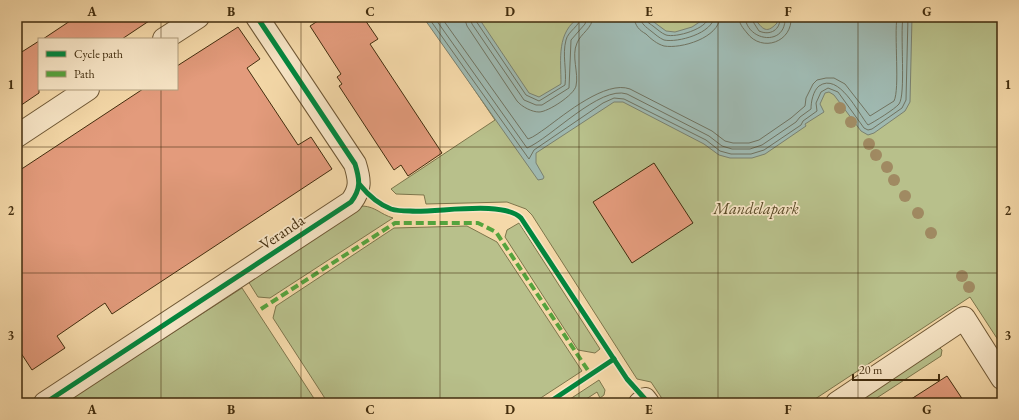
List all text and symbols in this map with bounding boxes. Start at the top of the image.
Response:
text: A [86,3,97,20]
text: B [227,3,235,20]
text: C [365,3,375,20]
text: D [505,3,515,20]
text: E [645,3,653,20]
text: F [784,3,792,20]
text: G [922,3,932,20]
legend [38,38,178,90]
text: Cycle path [74,46,123,62]
text: Path [74,66,95,82]
text: 1 [8,76,15,93]
text: 1 [1005,76,1012,93]
park label: Mandelapark [712,198,799,219]
text: 2 [8,202,15,219]
text: 2 [1005,202,1012,219]
street label: Veranda [255,209,309,255]
text: 3 [8,327,15,344]
text: 3 [1005,327,1012,344]
scale bar [853,356,939,382]
text: 20 m [859,362,883,378]
text: A [86,401,97,418]
text: B [227,401,235,418]
text: C [365,401,375,418]
text: D [505,401,515,418]
text: E [645,401,653,418]
text: F [784,401,792,418]
text: G [922,401,932,418]

